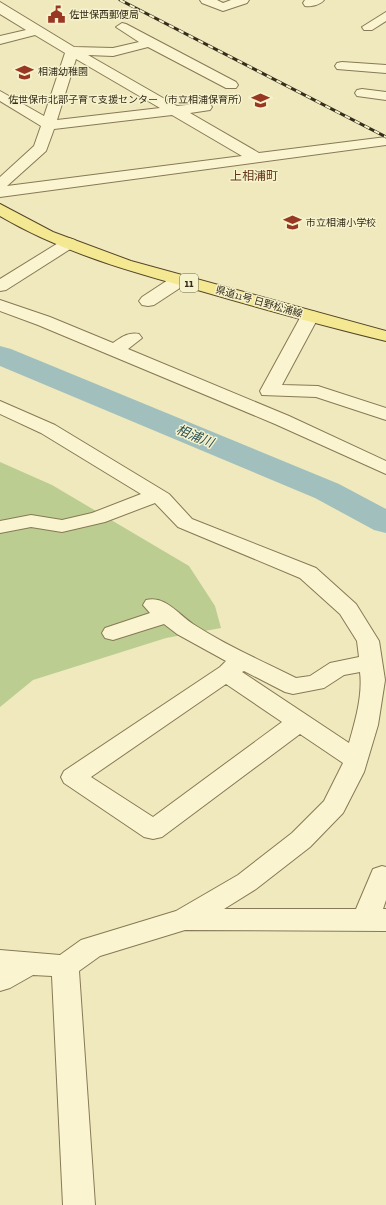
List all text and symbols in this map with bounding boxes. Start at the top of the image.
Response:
public building icon: 佐世保西郵便局 [46,5,66,25]
place label: 佐世保西郵便局 [69,9,139,21]
school or university icon: 相浦幼稚園 [15,62,35,82]
place label: 相浦幼稚園 [38,66,88,78]
school or university icon: 佐世保市北部子育て支援センター（市立相浦保育所） [251,90,271,110]
place label: 佐世保市北部子育て支援センター（市立相浦保育所） [8,94,248,106]
district label: 上相浦町 [230,169,278,183]
school or university icon: 市立相浦小学校 [283,213,303,233]
place label: 市立相浦小学校 [306,217,376,229]
road number: 11 [180,274,198,292]
street label: 県道11号 日野松浦線 [214,284,304,320]
water label: 相浦川 [174,422,218,451]

